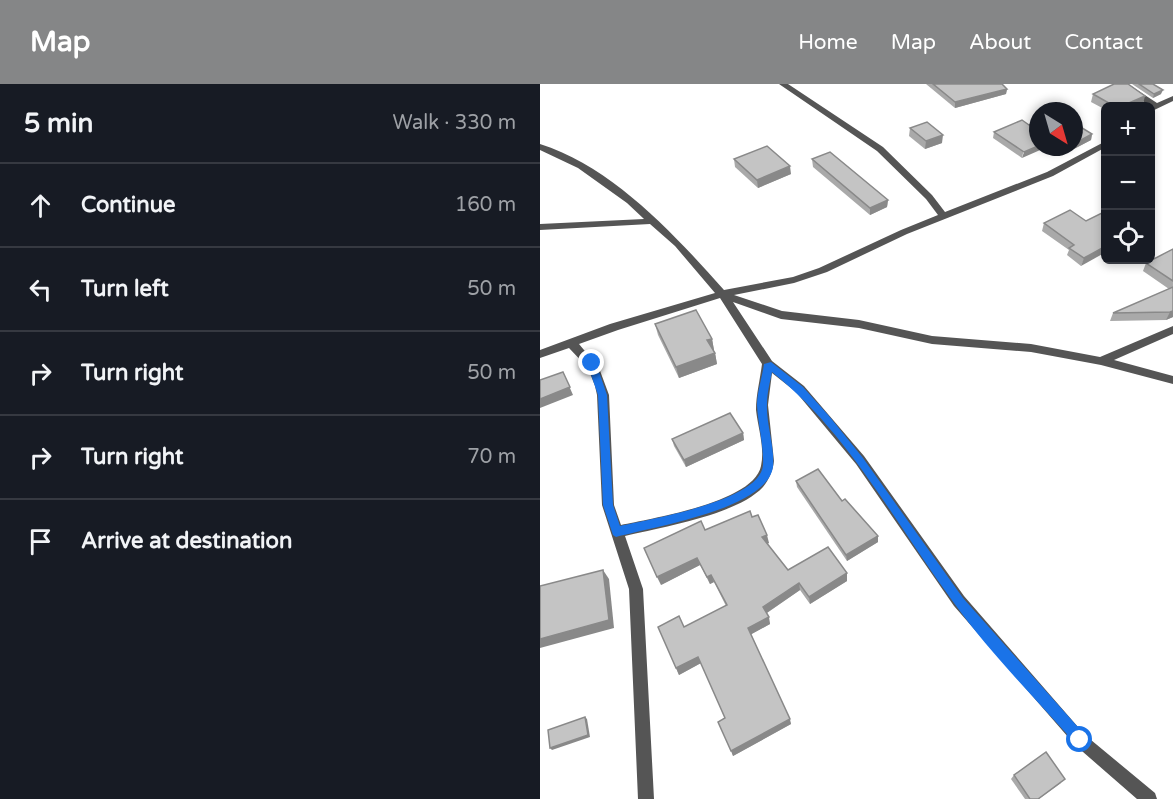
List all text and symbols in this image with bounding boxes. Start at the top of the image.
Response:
text: Map [30,25,90,59]
text: Home [798,30,858,55]
text: Map [891,30,936,55]
text: About [969,30,1031,55]
text: Contact [1064,30,1143,55]
north arrow [1029,102,1083,156]
map controls [1101,102,1155,264]
button: + [1101,102,1155,156]
text: 5 min [24,108,93,139]
text: Walk · 330 m [393,111,516,135]
button: − [1101,156,1155,210]
icon: ahead [24,189,57,222]
text: Continue [81,192,176,218]
text: 160 m [455,193,516,217]
button: locate [1101,210,1155,264]
icon: left [24,273,57,306]
text: Turn left [81,276,169,302]
text: 50 m [467,277,516,301]
route end [578,349,604,375]
icon: right [24,357,57,390]
text: Turn right [81,360,183,386]
text: 50 m [467,361,516,385]
icon: right [24,441,57,474]
text: Turn right [81,444,183,470]
text: 70 m [467,445,516,469]
icon: arrive [24,525,57,558]
text: Arrive at destination [81,528,292,554]
route start [1066,726,1092,752]

